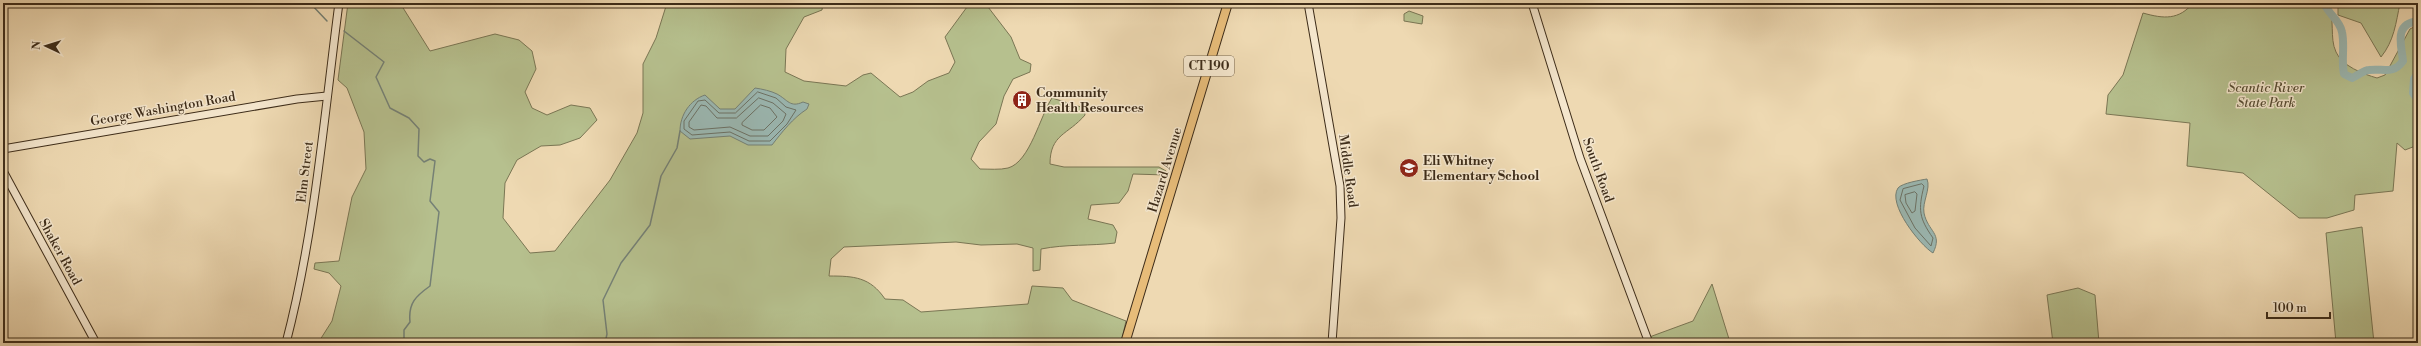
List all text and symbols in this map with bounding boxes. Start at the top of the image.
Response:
north arrow [26,26,66,66]
text: N [30,40,44,50]
road number: CT 190 [1184,56,1234,76]
park label: Scantic River State Park [2228,80,2305,111]
place label: Community Health Resources [1036,85,1144,116]
street label: George Washington Road [89,88,237,130]
building icon: Community Health Resources [1011,89,1033,111]
street label: Hazard Avenue [1144,125,1186,215]
street label: Middle Road [1335,133,1361,209]
street label: South Road [1579,136,1617,205]
street label: Elm Street [293,140,317,204]
place label: Eli Whitney Elementary School [1423,153,1540,184]
school or university icon: Eli Whitney Elementary School [1398,157,1420,179]
street label: Shaker Road [35,216,85,289]
scale bar [2267,294,2330,320]
text: 100 m [2273,301,2307,316]

